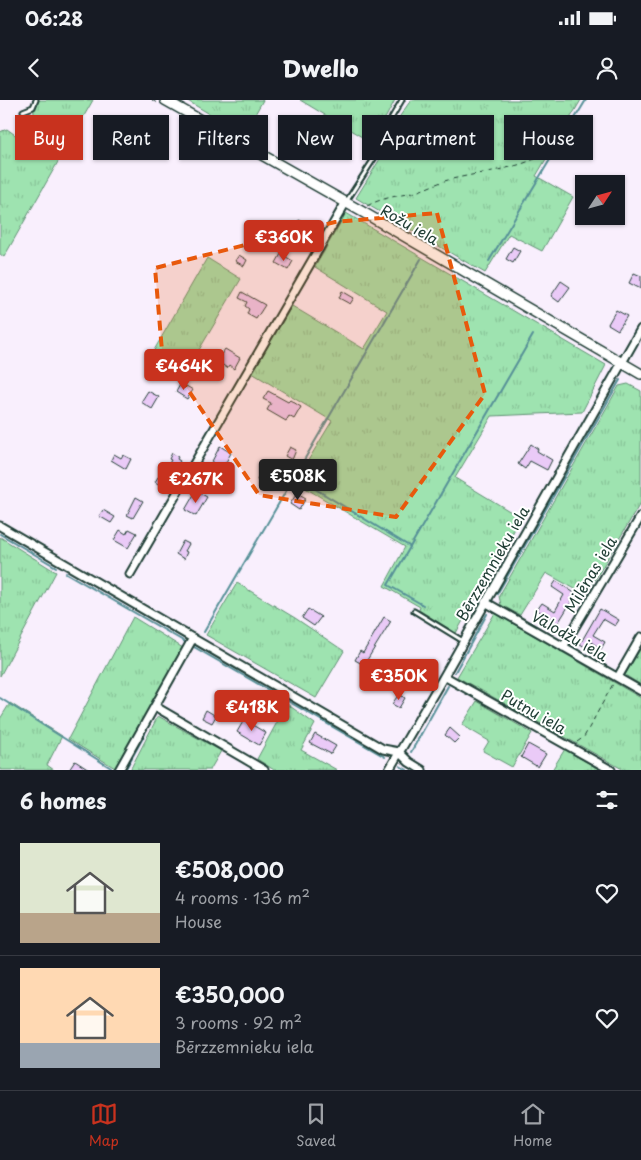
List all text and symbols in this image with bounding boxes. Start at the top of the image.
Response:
text: 06:28 [25,4,83,32]
text: Dwello [282,51,359,84]
icon: back [20,54,48,82]
icon: person [593,54,621,82]
chip: Buy [15,115,83,160]
chip: Rent [93,115,169,160]
chip: Filters [179,115,268,160]
chip: New [278,115,352,160]
chip: Apartment [362,115,494,160]
chip: House [504,115,593,160]
north arrow [575,175,625,225]
map controls [575,175,625,225]
street label: Rožu iela [377,198,444,250]
pin: €360K [249,220,319,262]
text: €360K [255,224,313,248]
pin: €464K [149,348,219,391]
text: €464K [155,353,213,377]
pin: €508K [263,458,333,501]
pin: €267K [161,462,231,504]
text: €508K [270,463,326,487]
text: €267K [169,466,223,490]
street label: Bērzzemnieku iela [450,501,535,625]
street label: Milēnas iela [558,531,622,617]
street label: Vālodžu iela [527,604,613,667]
pin: €350K [364,658,434,701]
text: €350K [370,663,428,687]
street label: Putnu iela [497,683,572,739]
pin: €418K [217,690,287,732]
text: €418K [225,694,279,718]
text: 6 homes [20,784,106,816]
icon: filters [593,786,621,814]
text: €508,000 [175,853,284,885]
icon: home [60,863,120,923]
icon: heart [593,879,621,907]
text: 4 rooms · 136 m² [175,885,310,909]
text: House [175,909,222,933]
text: €350,000 [175,978,285,1010]
icon: home [60,988,120,1048]
icon: heart [593,1004,621,1032]
text: 3 rooms · 92 m² [175,1010,302,1034]
text: Bērzzemnieku iela [175,1034,313,1058]
tab: Map [89,1100,119,1151]
tab: Saved [296,1100,336,1151]
tab: Home [513,1100,552,1151]

